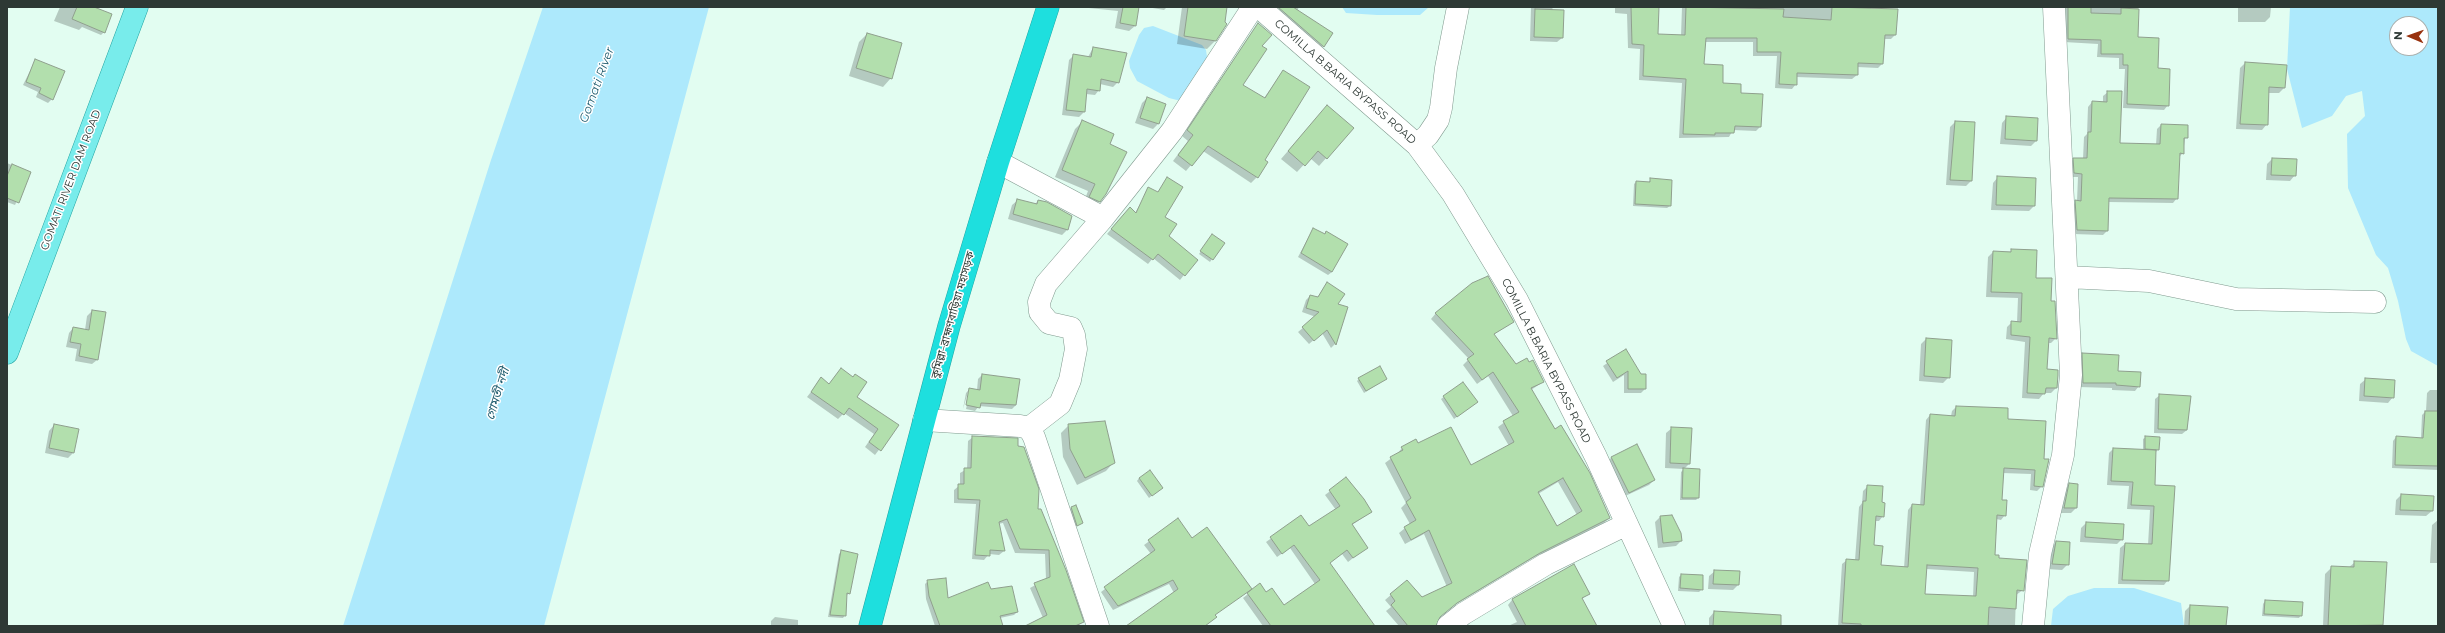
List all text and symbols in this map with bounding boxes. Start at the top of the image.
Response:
north arrow [2389,16,2429,56]
street label: COMILLA B.BARIA BYPASS ROAD [1271,17,1419,147]
text: N [2391,31,2405,40]
water label: Gomati River [577,45,617,125]
street label: GOMATI RIVER DAM ROAD [38,108,104,252]
street label: কুমিল্লা–ব্রাহ্মণবাড়িয়া মহাসড়ক [928,250,978,380]
street label: COMILLA B.BARIA BYPASS ROAD [1498,276,1594,446]
water label: গোমতী নদী [483,366,513,422]

